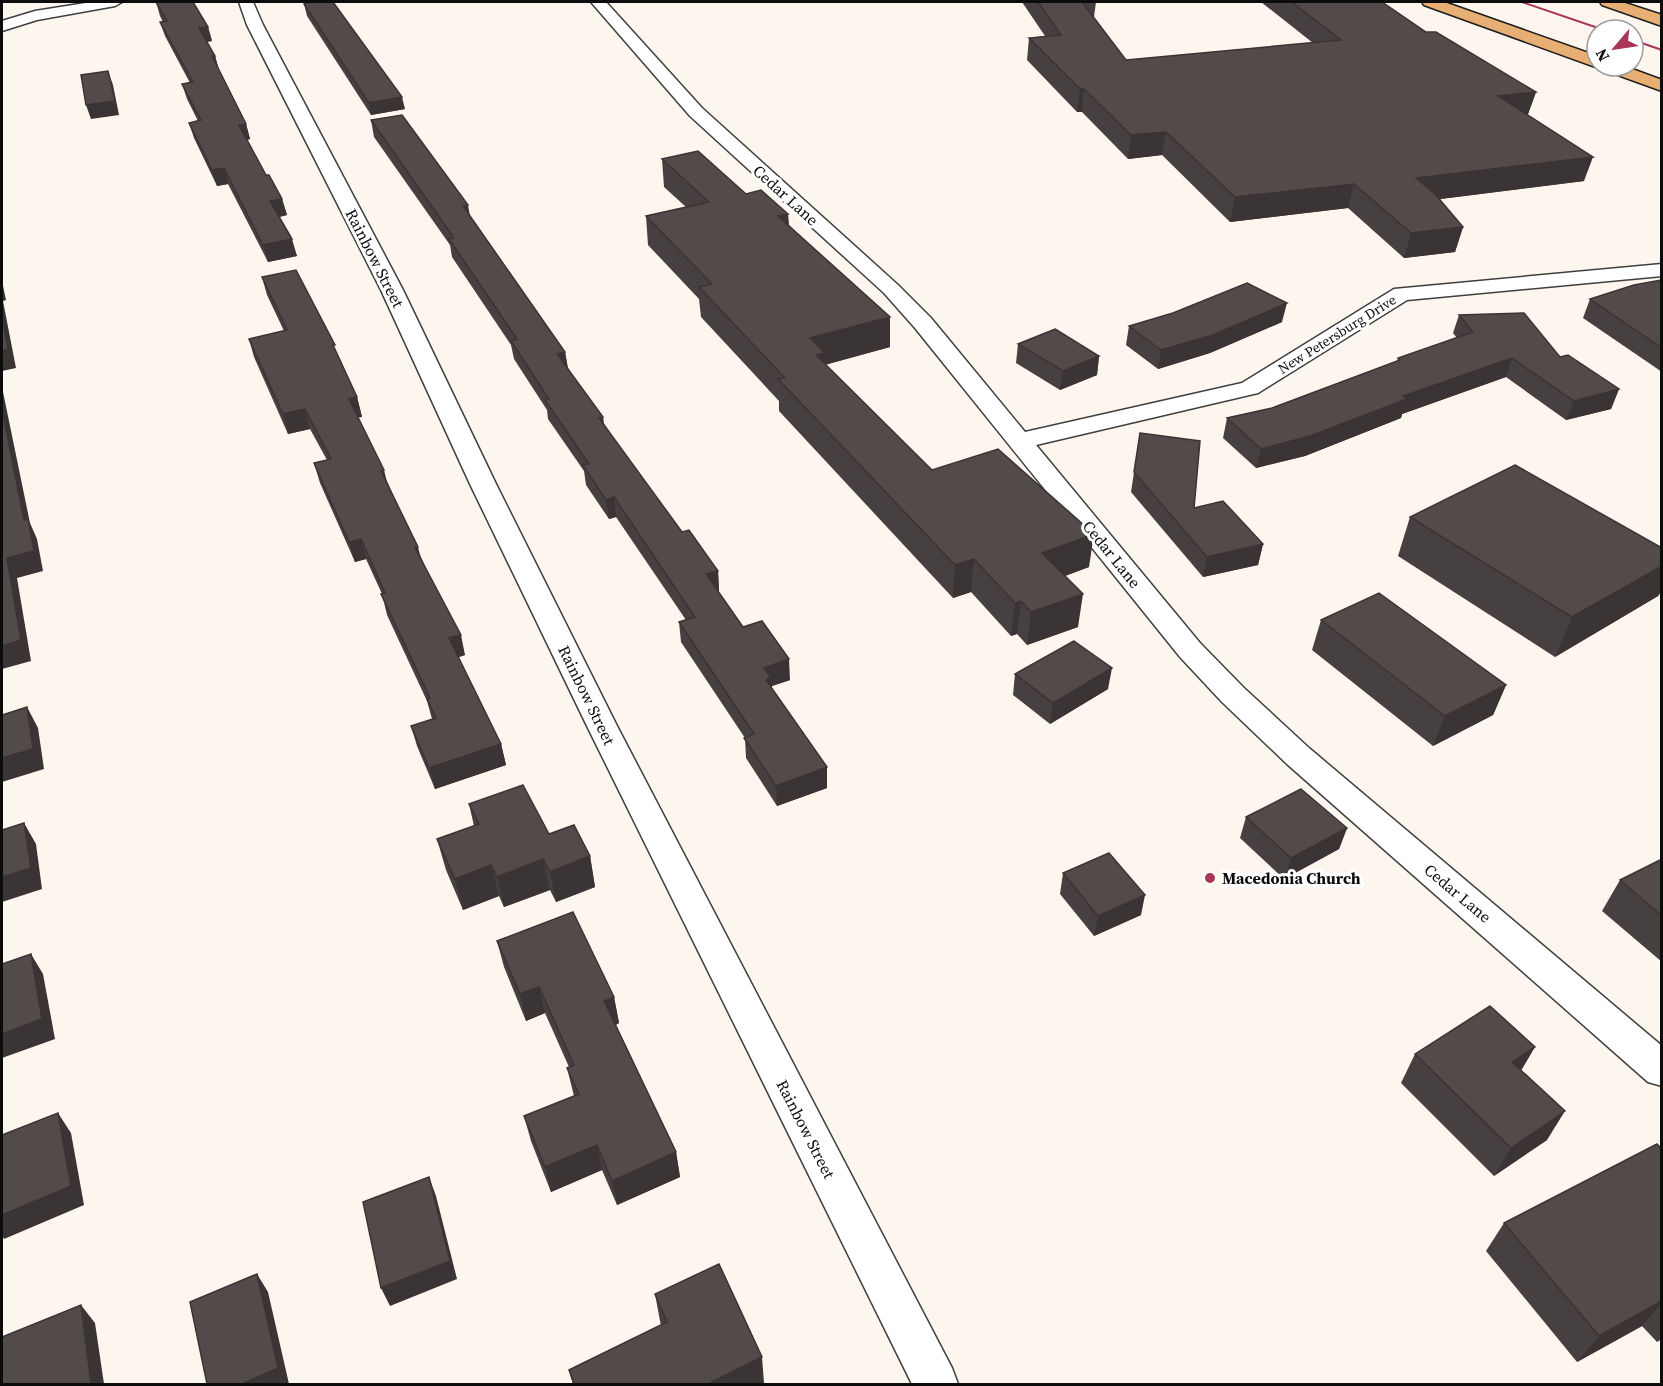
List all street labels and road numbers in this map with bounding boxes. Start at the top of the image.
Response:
street label: Cedar Lane [748,160,824,230]
street label: Rainbow Street [341,205,410,312]
street label: New Petersburg Drive [1274,290,1400,378]
street label: Cedar Lane [1078,516,1146,592]
street label: Rainbow Street [553,641,621,749]
street label: Cedar Lane [1420,858,1496,928]
street label: Rainbow Street [772,1076,841,1183]

